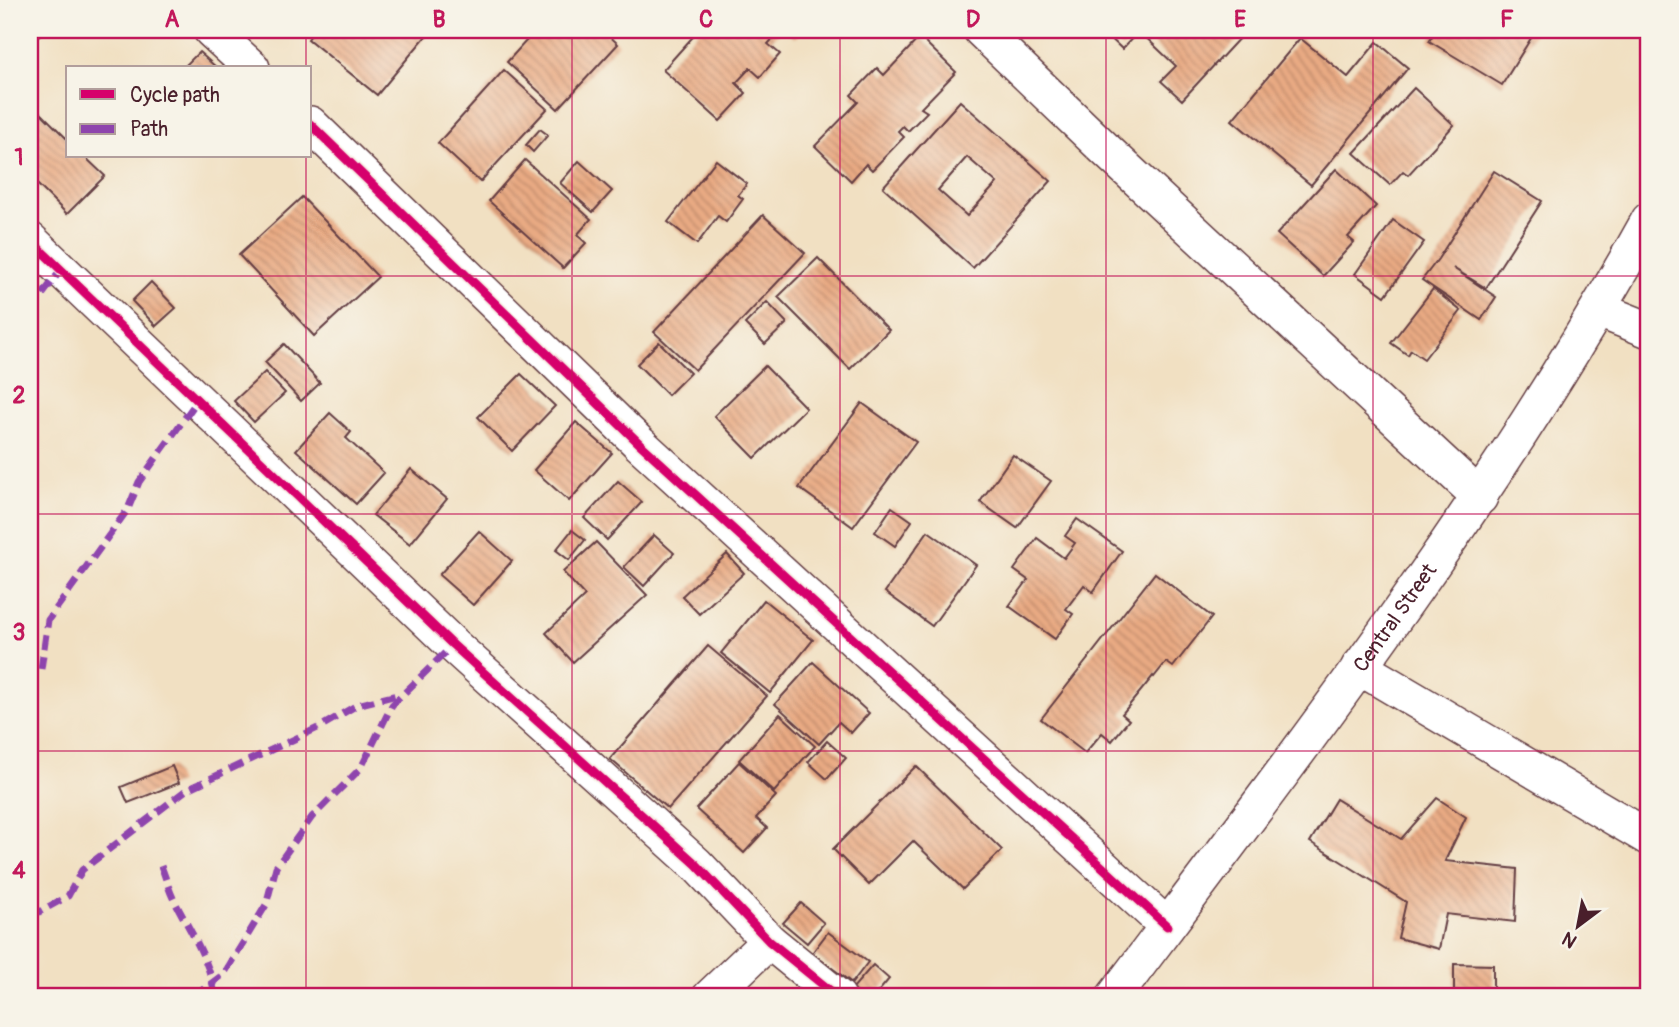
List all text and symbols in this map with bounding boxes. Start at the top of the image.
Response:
text: A [165,5,180,34]
text: B [432,5,446,34]
text: C [699,5,713,34]
text: D [966,5,980,34]
text: E [1234,5,1246,34]
text: F [1500,5,1514,34]
legend [66,66,312,158]
text: Cycle path [130,82,220,109]
text: Path [130,116,168,143]
text: 1 [15,143,24,172]
text: 2 [13,381,26,410]
street label: Central Street [1348,558,1443,678]
text: 3 [13,618,25,647]
text: 4 [12,856,26,885]
north arrow [1542,890,1612,960]
text: N [1558,926,1581,953]

